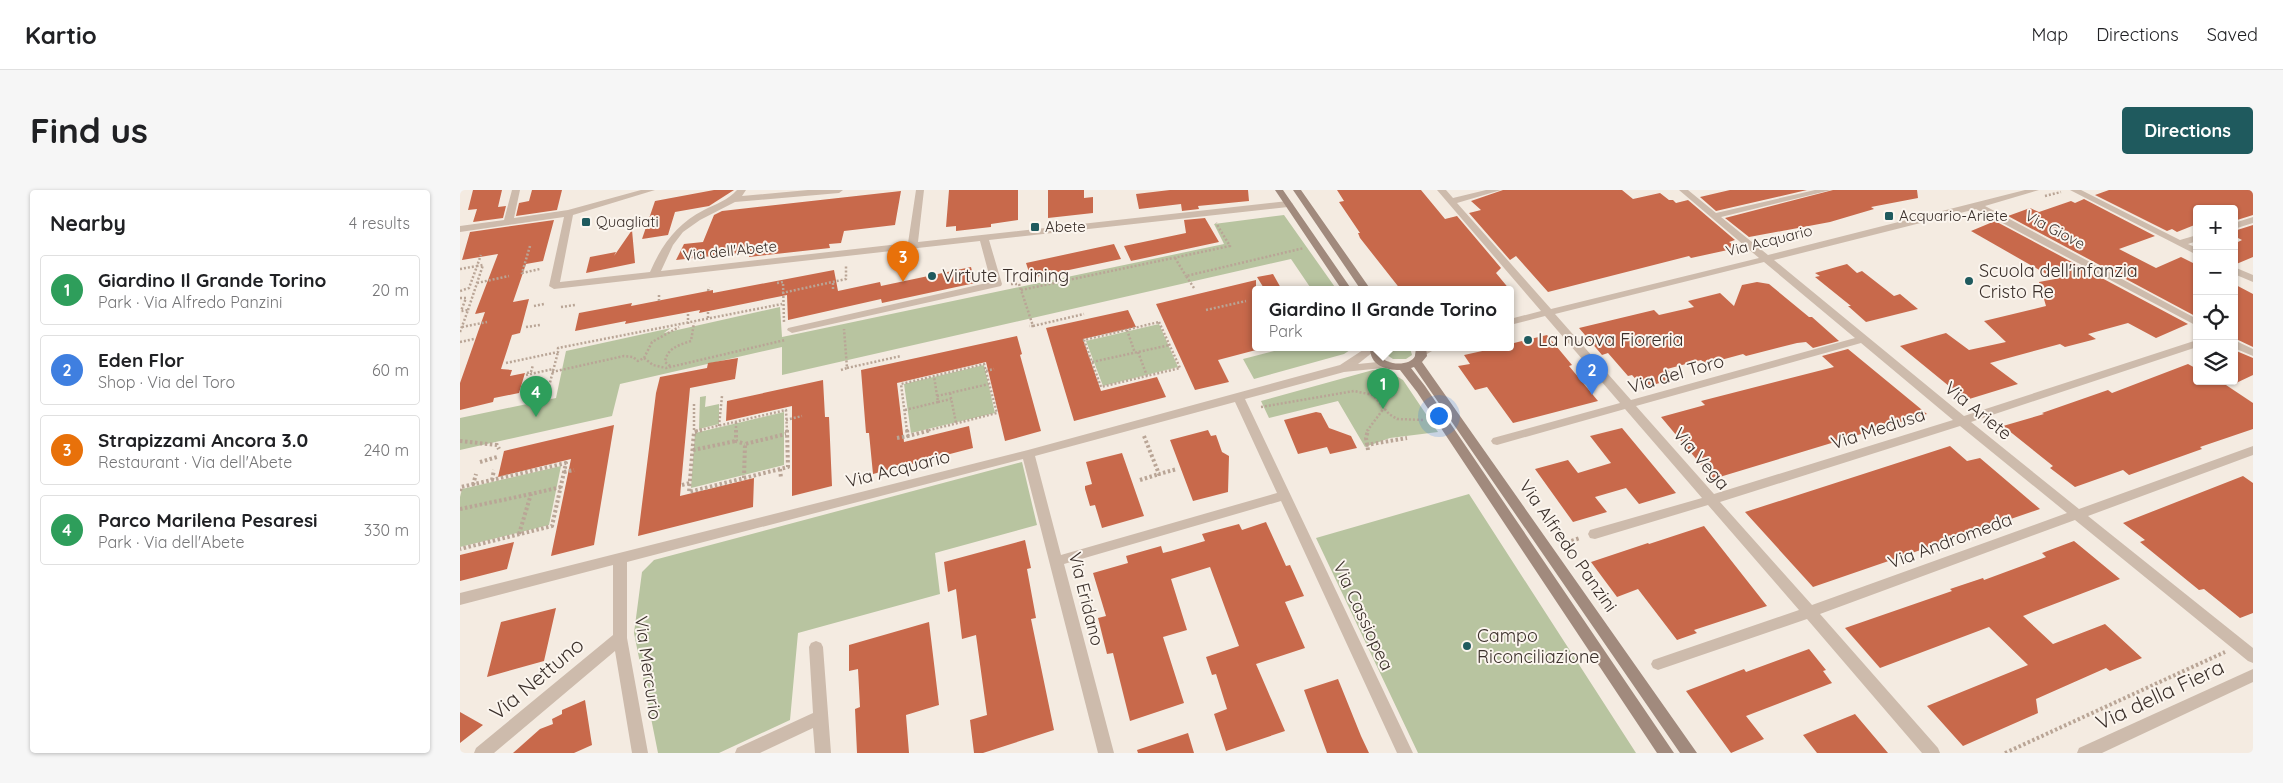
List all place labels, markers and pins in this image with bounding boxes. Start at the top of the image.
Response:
place label: Acquario-Ariete [1899,206,2008,225]
marker: Acquario-Ariete [1883,210,1895,222]
place label: Quagliati [596,212,659,231]
marker: Quagliati [580,216,592,228]
place label: Abete [1045,217,1086,236]
marker: Abete [1029,221,1041,233]
pin: 3 [887,241,919,282]
place label: Scuola dell'infanzia Cristo Re [1979,259,2138,303]
place label: Virtute Training [942,264,1069,287]
marker: Virtute Training [926,270,938,282]
marker: Scuola dell'infanzia Cristo Re [1963,275,1975,287]
place label: La nuova Fioreria [1538,328,1683,351]
marker: La nuova Fioreria [1522,334,1534,346]
pin: 2 [1576,354,1608,395]
pin: 1 [1367,368,1399,409]
pin: 4 [520,376,552,417]
place label: Campo Riconciliazione [1477,624,1600,668]
marker: Campo Riconciliazione [1461,640,1473,652]

